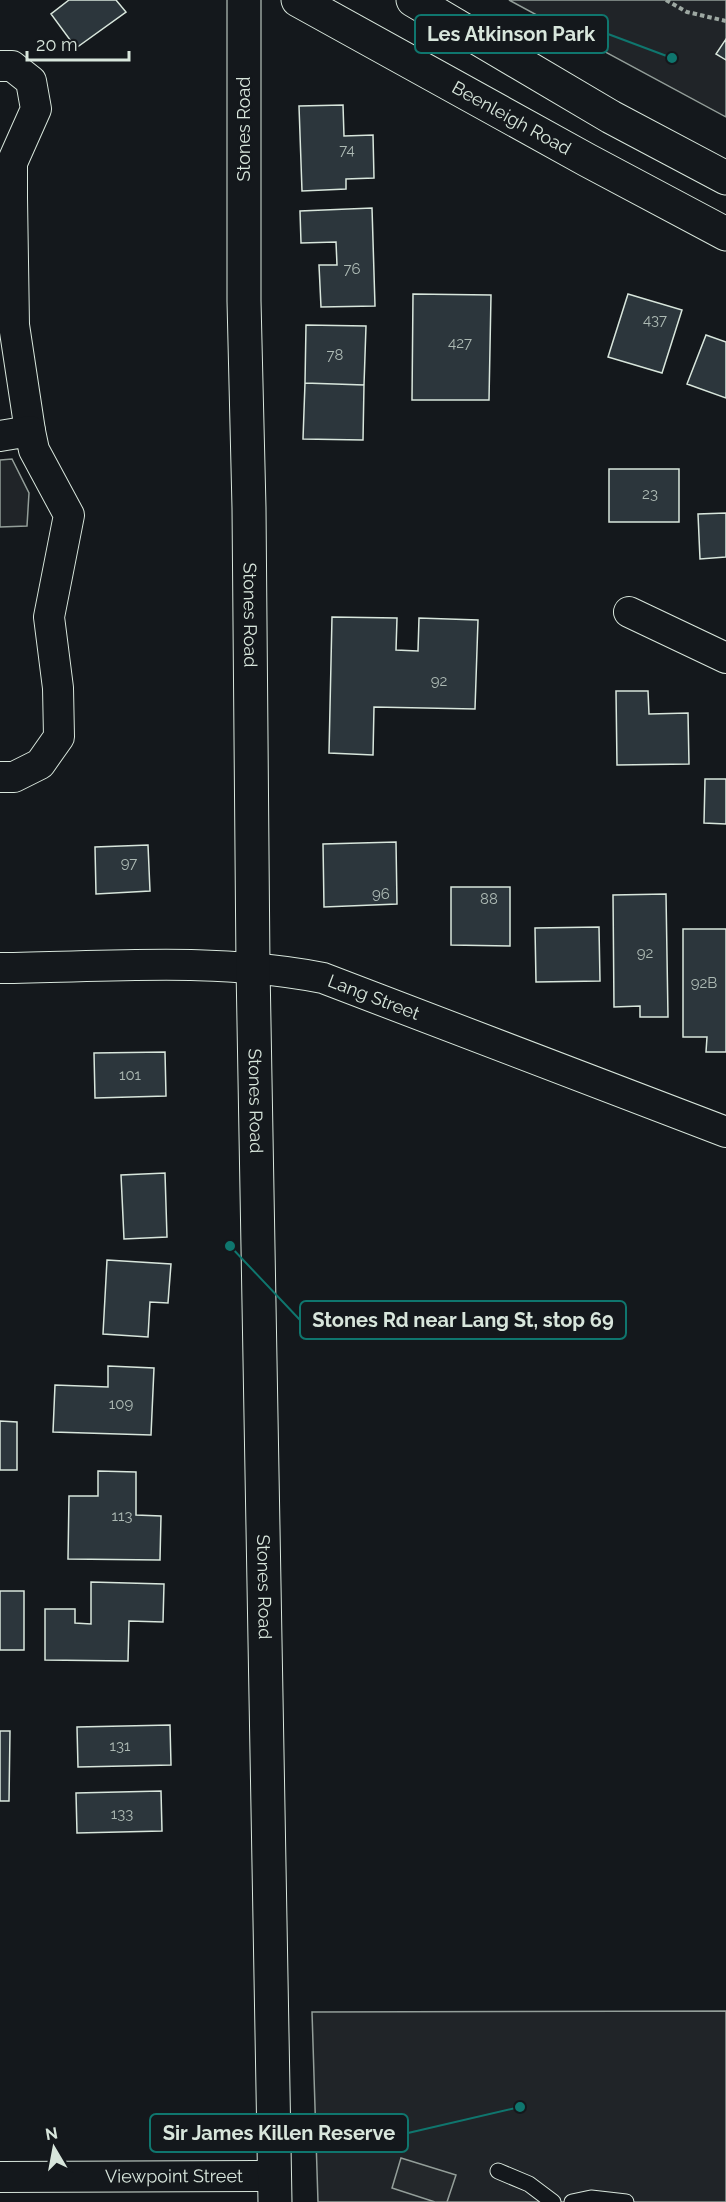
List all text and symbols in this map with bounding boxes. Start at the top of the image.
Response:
callout: Les Atkinson Park [415,15,608,53]
text: Les Atkinson Park [427,22,596,46]
scale bar [27,24,129,62]
text: 20 m [36,34,78,55]
street label: Beenleigh Road [449,76,575,159]
street label: Stones Road [233,77,254,181]
house number: 74 [339,141,355,159]
house number: 76 [343,260,361,278]
house number: 437 [643,311,667,329]
house number: 427 [448,334,472,352]
house number: 78 [327,346,344,364]
house number: 23 [642,485,658,503]
street label: Stones Road [239,562,261,667]
house number: 92 [431,672,447,690]
house number: 97 [121,854,137,872]
house number: 96 [372,885,390,903]
house number: 88 [480,890,498,908]
house number: 92 [637,944,653,962]
street label: Lang Street [325,970,423,1024]
house number: 92B [691,974,717,992]
street label: Stones Road [244,1048,267,1154]
house number: 101 [119,1066,142,1084]
callout: Stones Rd near Lang St, stop 69 [300,1301,626,1339]
text: Stones Rd near Lang St, stop 69 [312,1308,614,1332]
house number: 109 [109,1395,133,1413]
house number: 113 [112,1507,132,1525]
street label: Stones Road [253,1534,276,1639]
house number: 131 [110,1737,131,1755]
house number: 133 [111,1805,133,1823]
callout: Sir James Killen Reserve [150,2114,408,2152]
north arrow [24,2118,84,2178]
text: Sir James Killen Reserve [163,2121,395,2145]
text: N [44,2123,59,2144]
street label: Viewpoint Street [105,2165,243,2187]

